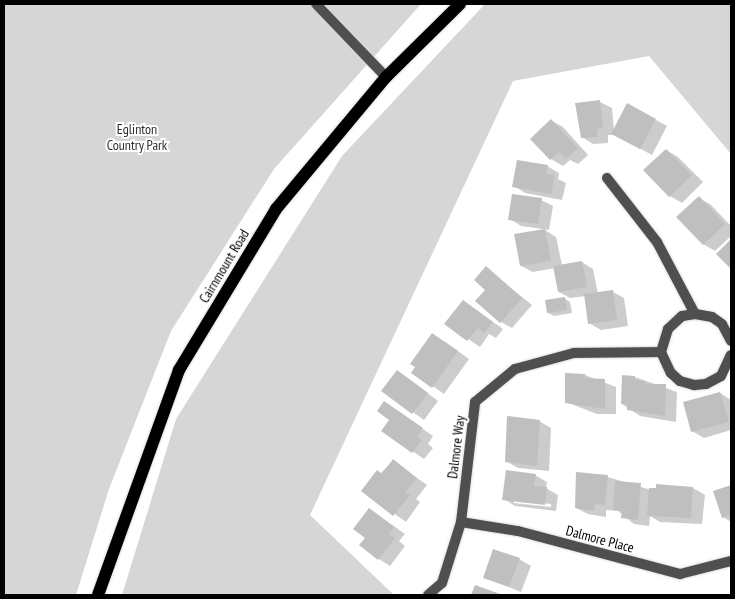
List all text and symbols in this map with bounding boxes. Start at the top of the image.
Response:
park label: Eglinton Country Park [106,121,168,154]
street label: Cairnmount Road [195,226,253,306]
street label: Dalmore Way [444,414,468,480]
street label: Dalmore Place [564,522,636,556]

